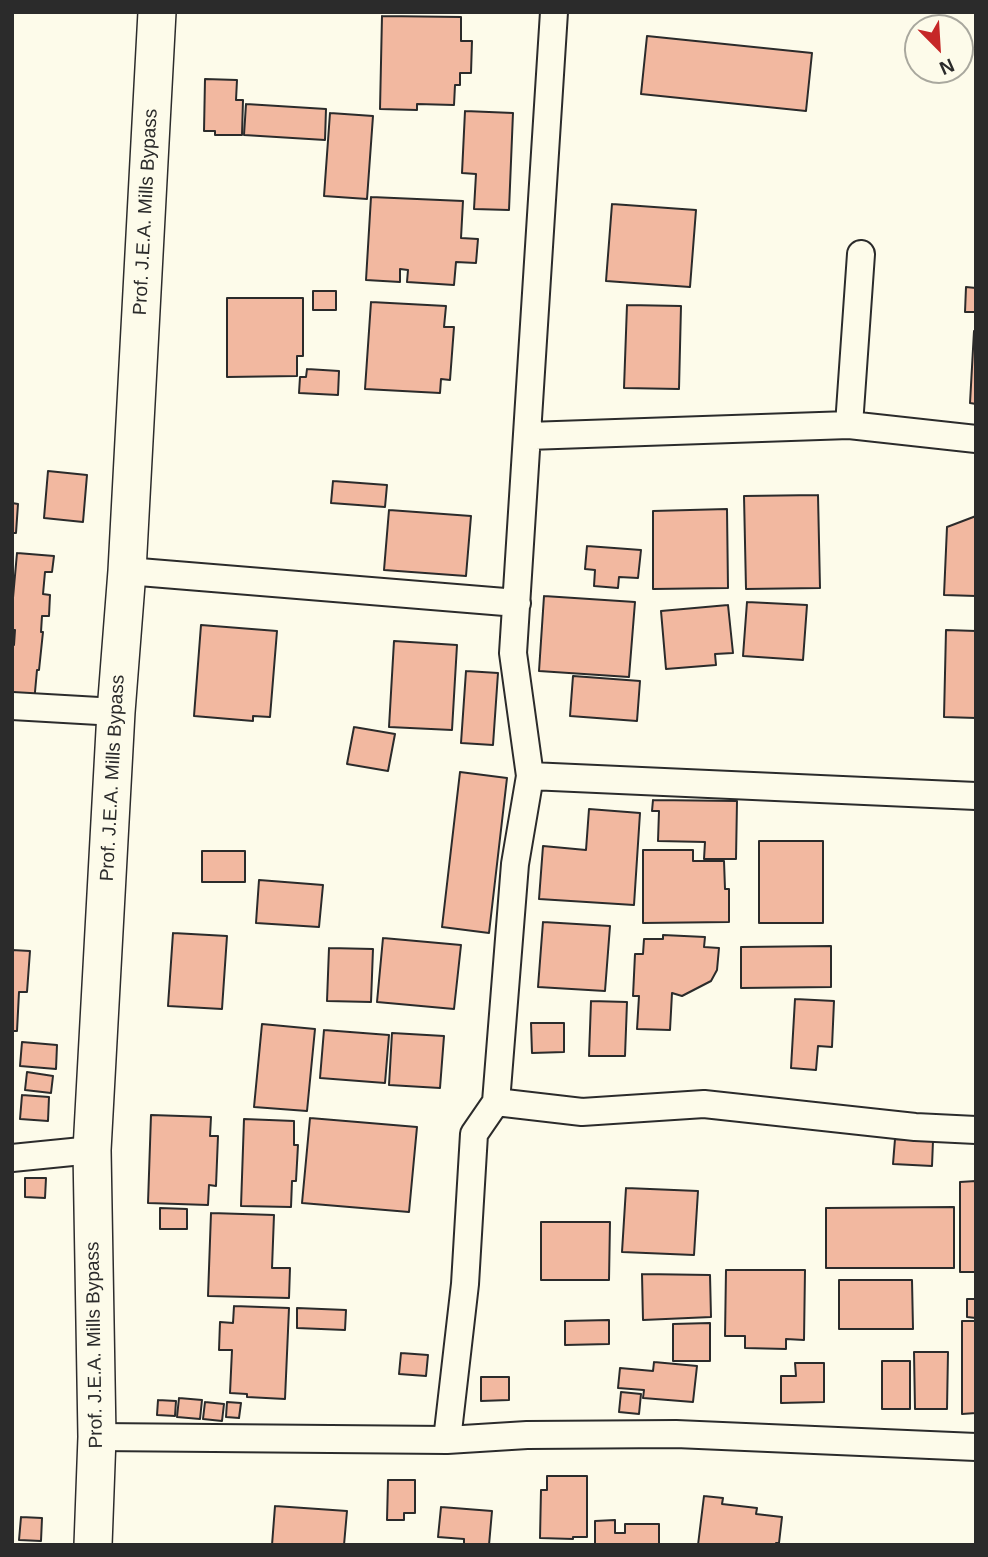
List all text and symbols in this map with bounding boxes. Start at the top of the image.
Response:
north arrow [904,14,974,84]
text: N [936,54,957,79]
street label: Prof. J.E.A. Mills Bypass [129,108,163,316]
street label: Prof. J.E.A. Mills Bypass [96,674,130,882]
street label: Prof. J.E.A. Mills Bypass [82,1241,108,1449]

